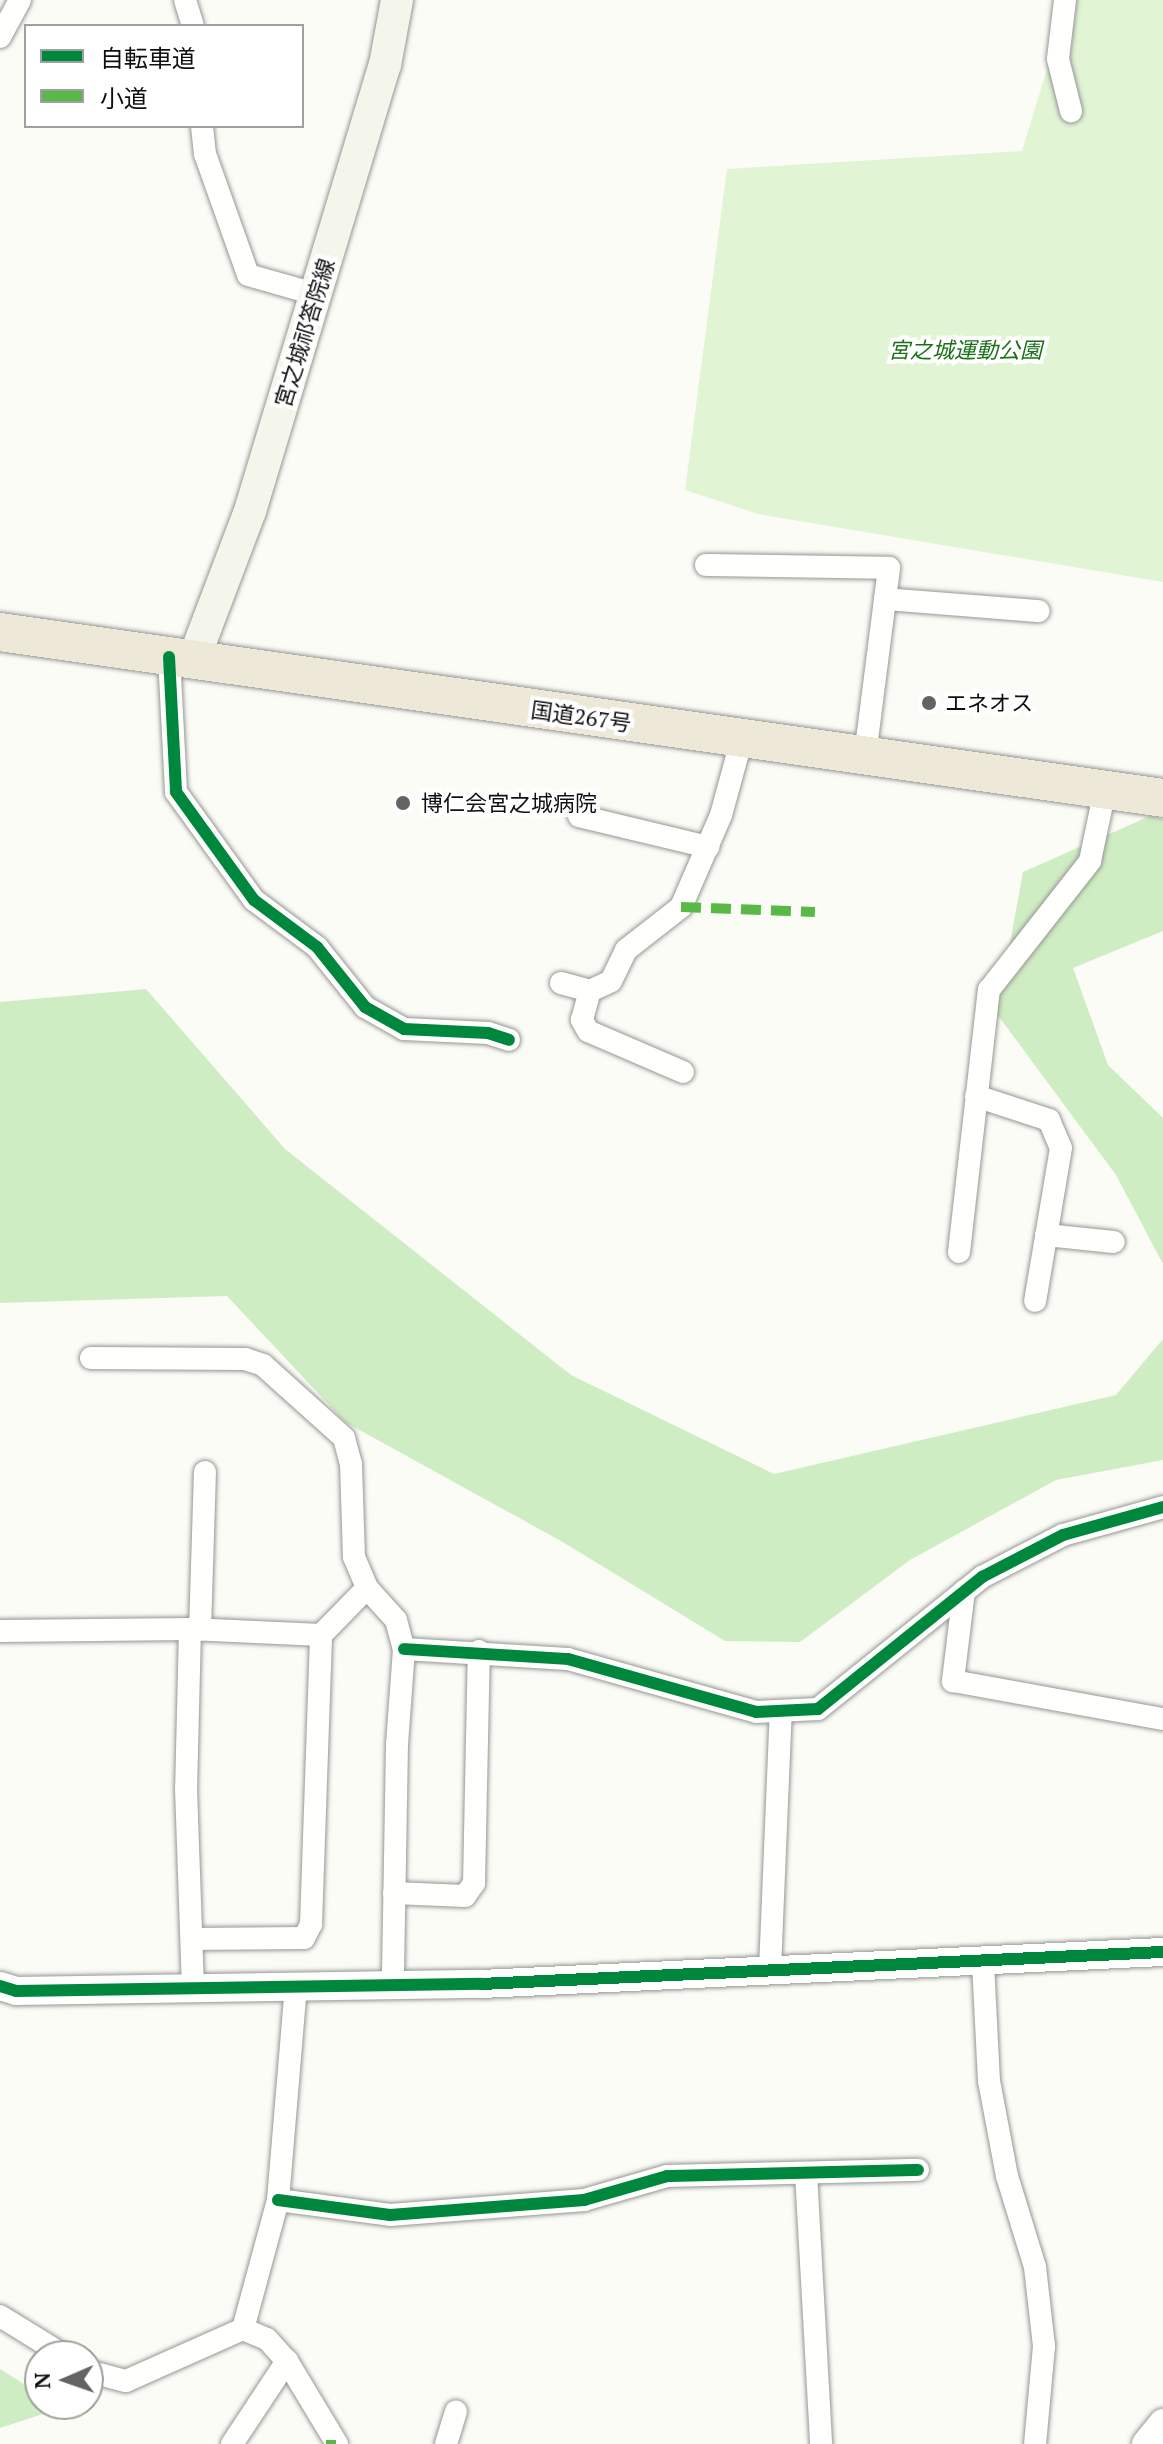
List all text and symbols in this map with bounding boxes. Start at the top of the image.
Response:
legend [24,24,304,128]
text: 自転車道 [100,42,196,74]
text: 小道 [100,82,148,114]
street label: 宮之城祁答院線 [269,256,339,410]
park label: 宮之城運動公園 [888,337,1042,363]
place label: エネオス [945,690,1033,716]
marker: エネオス [920,694,938,712]
street label: 国道267号 [529,696,633,736]
place label: 博仁会宮之城病院 [421,790,597,816]
marker: 博仁会宮之城病院 [392,792,414,814]
north arrow [24,2340,104,2420]
text: N [27,2372,56,2390]

